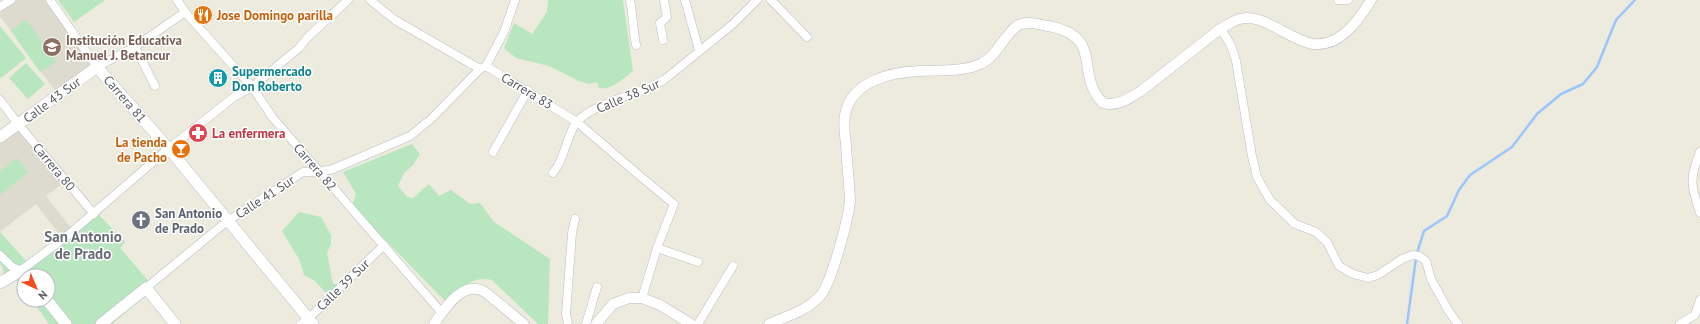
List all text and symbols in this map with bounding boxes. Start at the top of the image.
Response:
restaurant icon: Jose Domingo parilla [192,4,214,26]
place label: Jose Domingo parilla [216,7,333,24]
place label: Institución Educativa Manuel J. Betancur [66,32,182,64]
school or university icon: Institución Educativa Manuel J. Betancur [41,36,63,58]
place label: Supermercado Don Roberto [232,63,312,95]
building icon: Supermercado Don Roberto [207,67,229,89]
street label: Carrera 83 [498,69,556,113]
street label: Carrera 81 [100,72,150,126]
street label: Calle 43 Sur [20,73,85,127]
street label: Calle 38 Sur [594,75,663,117]
pharmacy icon: La enfermera [187,122,209,144]
place label: La enfermera [212,125,285,142]
place label: La tienda de Pacho [115,134,167,166]
bar icon: La tienda de Pacho [170,138,192,160]
street label: Carrera 80 [29,139,79,195]
street label: Carrera 82 [290,140,340,194]
street label: Calle 41 Sur [232,171,298,222]
place label: San Antonio de Prado [155,205,222,237]
church icon: San Antonio de Prado [130,209,152,231]
district label: San Antonio de Prado [44,227,122,263]
street label: Calle 39 Sur [313,255,374,314]
north arrow [16,268,56,308]
text: N [35,288,50,303]

